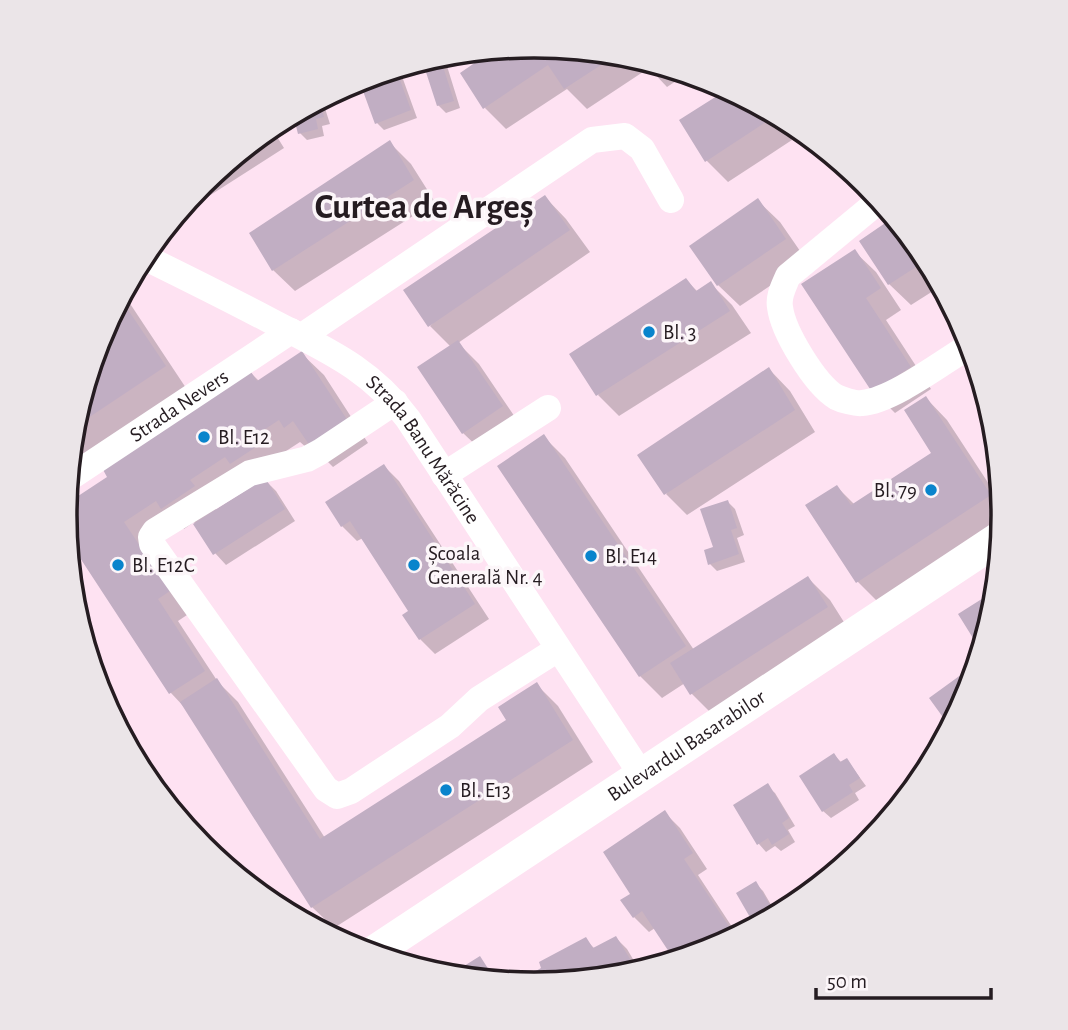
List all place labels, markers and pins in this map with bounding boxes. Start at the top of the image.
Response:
place label: Bl. 3 [663,322,696,343]
marker: Bl. 3 [641,324,657,340]
place label: Bl. E12 [218,427,270,448]
marker: Bl. E12 [196,429,212,445]
place label: Bl. 79 [874,480,917,501]
marker: Bl. 79 [923,482,939,498]
place label: Școala Generală Nr. 4 [428,543,543,588]
place label: Bl. E14 [605,546,657,567]
marker: Bl. E14 [583,548,599,564]
place label: Bl. E12C [132,555,195,576]
marker: Bl. E12C [110,557,126,573]
marker: Școala Generală Nr. 4 [406,557,422,573]
place label: Bl. E13 [460,780,511,801]
marker: Bl. E13 [438,782,454,798]

